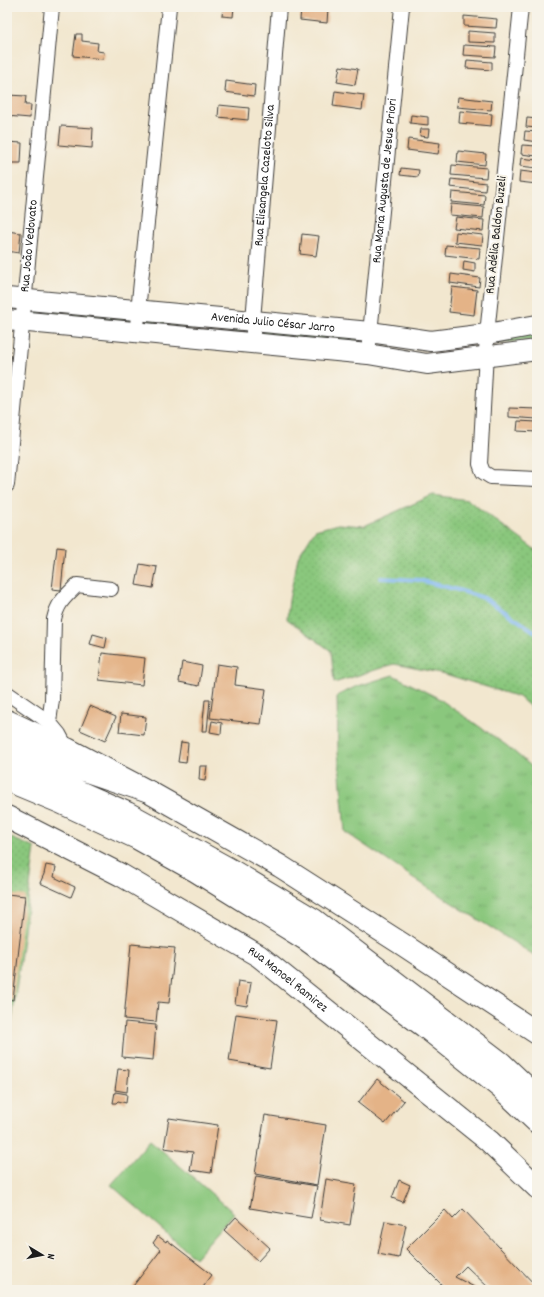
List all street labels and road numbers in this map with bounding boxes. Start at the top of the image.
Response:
street label: Rua Maria Augusta de Jesus Priori [367,97,403,264]
street label: Rua Elisangela Cazeloto Silva [250,103,280,247]
street label: Rua Adélia Baldon Buzeli [481,174,513,295]
street label: Rua João Vedovato [16,199,43,293]
street label: Avenida Julio César Jarro [210,308,336,338]
street label: Rua Manoel Ramirez [244,942,332,1017]

